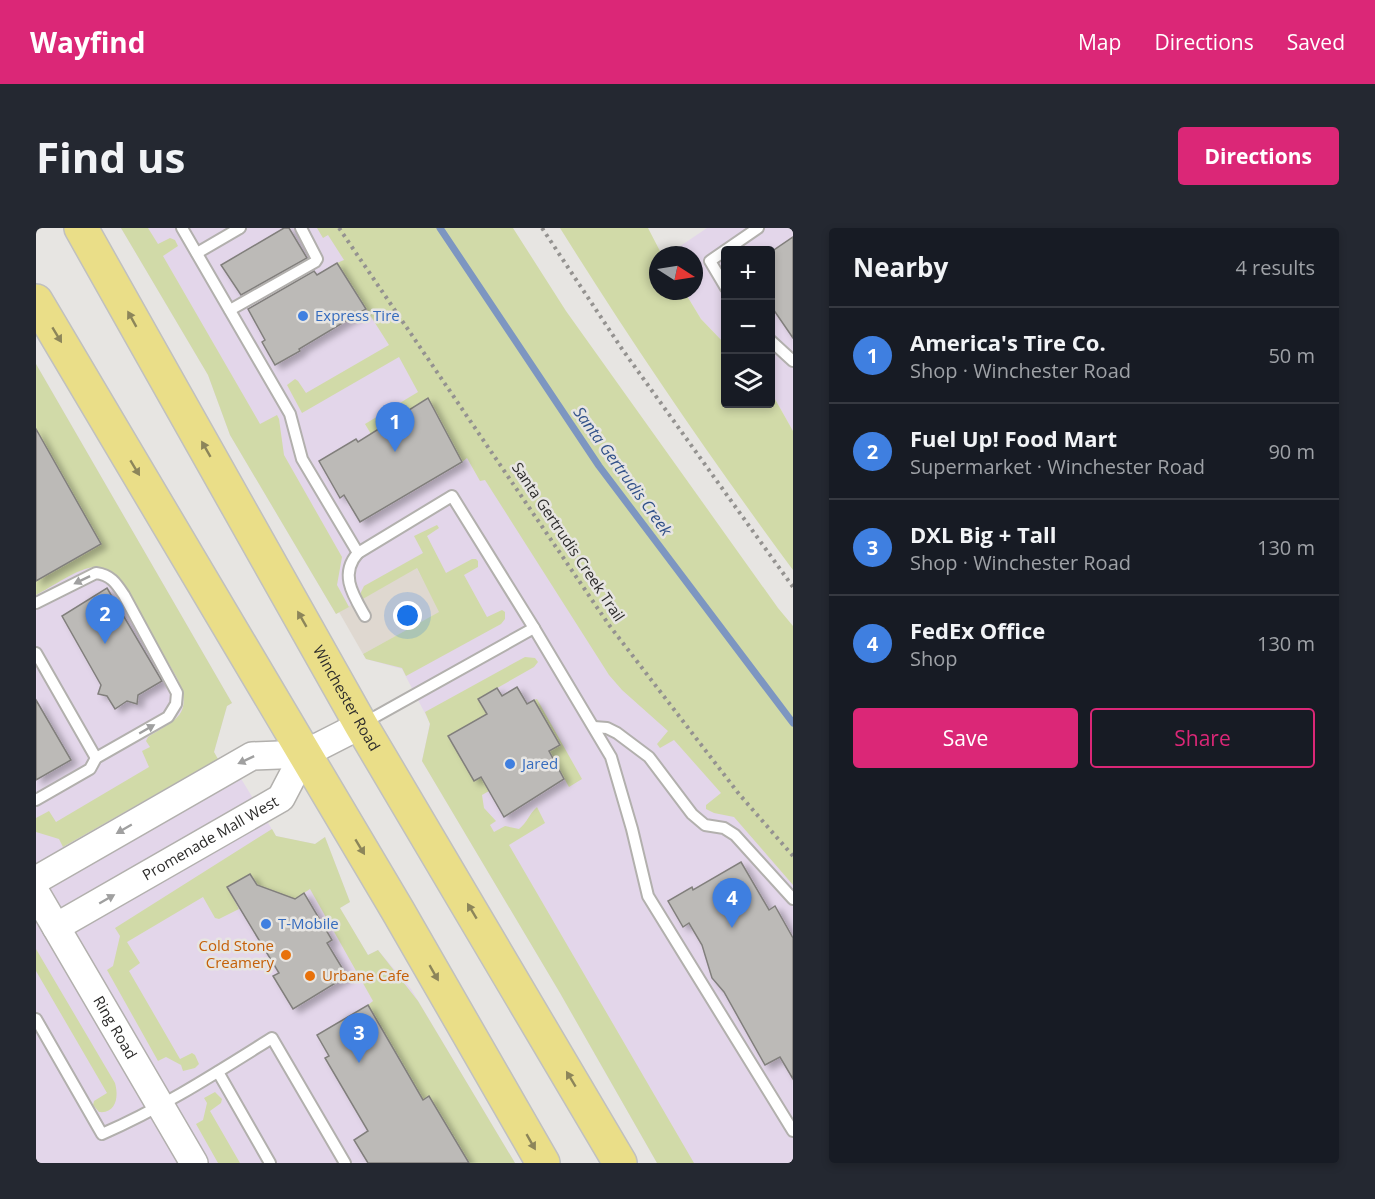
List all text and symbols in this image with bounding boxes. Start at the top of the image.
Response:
text: Wayfind [30,23,145,61]
text: Map [1078,28,1121,56]
text: Directions [1154,28,1254,56]
text: Saved [1287,28,1345,56]
button: Directions [1178,127,1339,185]
text: Find us [36,128,185,185]
north arrow [649,246,703,300]
map controls [721,246,775,408]
button: + [721,246,775,300]
text: Nearby [853,249,948,285]
text: 4 results [1235,254,1315,281]
button: − [721,300,775,354]
place label: Express Tire [315,305,400,325]
marker: Express Tire [296,309,310,323]
one-way arrow [127,310,137,327]
one-way arrow [51,327,62,343]
text: America's Tire Co. [910,327,1106,357]
text: 1 [867,342,878,369]
text: 50 m [1268,342,1315,369]
button: layers [721,354,775,408]
text: Shop · Winchester Road [910,357,1131,384]
pin: 1 [376,402,414,452]
water label: Santa Gertrudis Creek [569,402,678,541]
text: Fuel Up! Food Mart [910,423,1117,453]
text: 2 [867,438,878,465]
text: 90 m [1268,438,1315,465]
one-way arrow [200,441,211,457]
text: Supermarket · Winchester Road [910,453,1205,480]
street label: Santa Gertrudis Creek Trail [508,458,630,625]
one-way arrow [130,460,140,477]
text: DXL Big + Tall [910,519,1057,549]
text: 3 [867,534,878,561]
text: 130 m [1257,534,1315,561]
text: Shop · Winchester Road [910,549,1131,576]
one-way arrow [73,575,90,584]
pin: 2 [86,594,124,644]
your location [393,601,422,630]
one-way arrow [296,611,307,627]
text: FedEx Office [910,615,1045,645]
text: 4 [867,630,878,657]
text: 130 m [1257,630,1315,657]
street label: Winchester Road [309,641,385,754]
text: Shop [910,645,958,672]
button: Save [853,708,1078,768]
button: Share [1090,708,1315,768]
one-way arrow [139,724,156,734]
place label: Jared [520,753,558,773]
one-way arrow [238,756,255,765]
marker: Jared [503,757,517,771]
street label: Promenade Mall West [138,791,282,885]
one-way arrow [116,824,132,835]
one-way arrow [354,839,365,855]
pin: 4 [712,878,752,928]
one-way arrow [99,893,115,904]
one-way arrow [466,903,477,919]
place label: T-Mobile [278,913,339,933]
marker: T-Mobile [259,917,273,931]
place label: Cold Stone Creamery [198,935,274,972]
marker: Cold Stone Creamery [279,948,293,962]
place label: Urbane Cafe [322,965,409,985]
one-way arrow [429,965,439,982]
marker: Urbane Cafe [303,969,317,983]
street label: Ring Road [89,992,142,1062]
pin: 3 [340,1014,378,1063]
one-way arrow [566,1070,576,1087]
one-way arrow [526,1134,536,1151]

